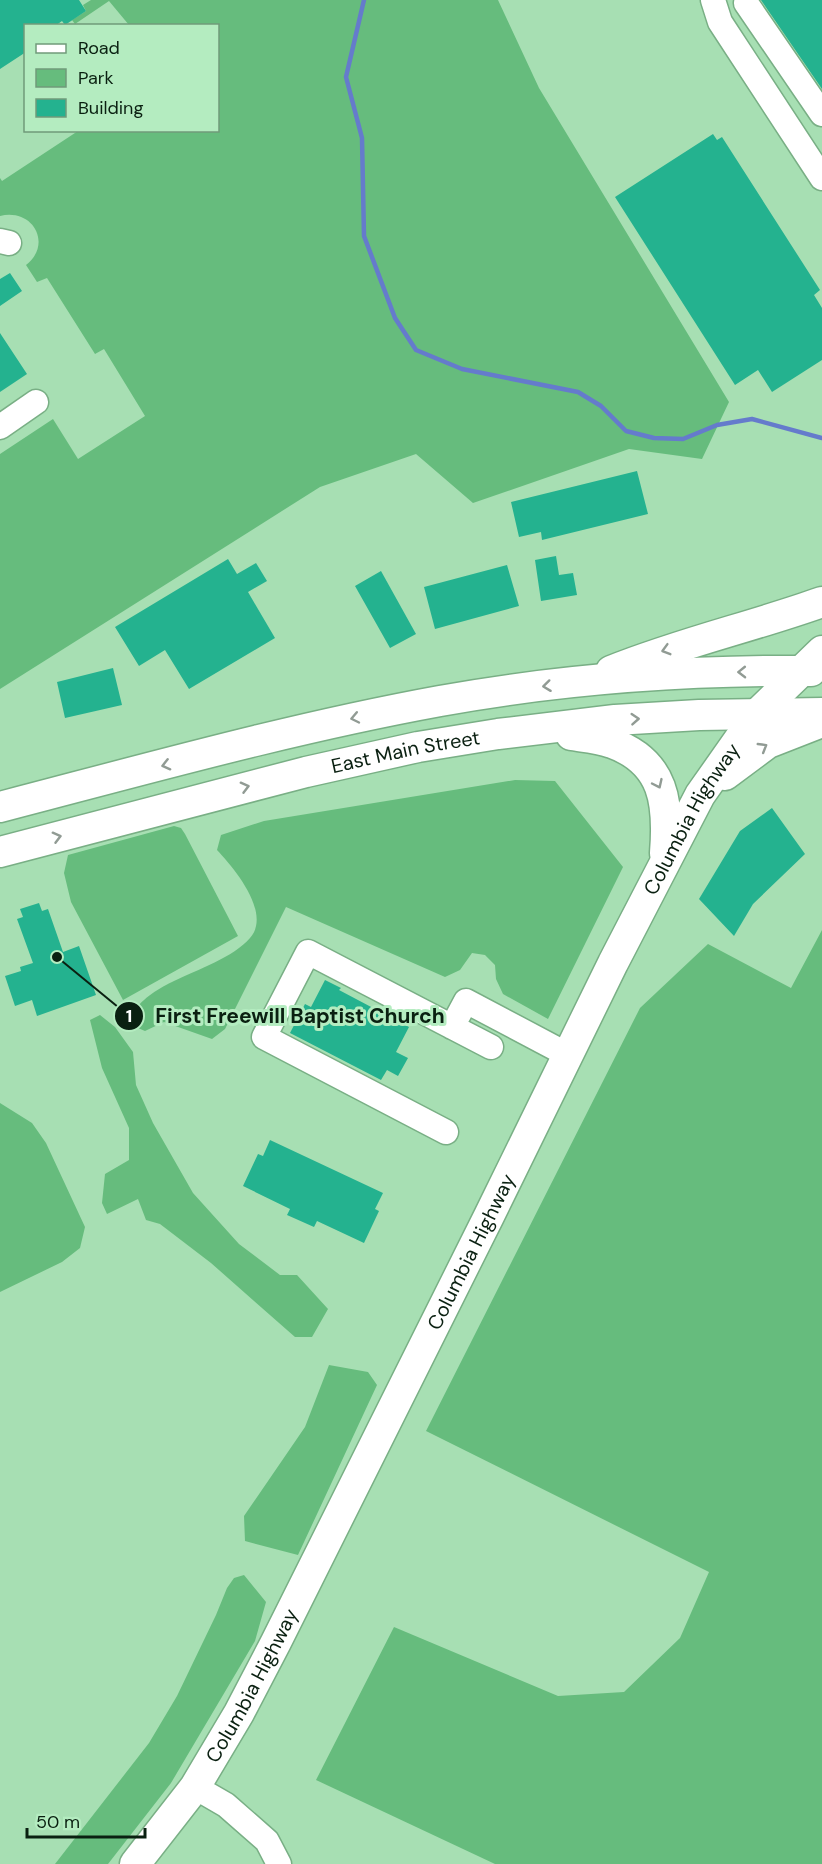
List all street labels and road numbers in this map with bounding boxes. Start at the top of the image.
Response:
street label: East Main Street [329,724,482,779]
street label: Columbia Highway [638,738,746,899]
street label: Columbia Highway [421,1169,521,1334]
street label: Columbia Highway [200,1604,304,1767]

